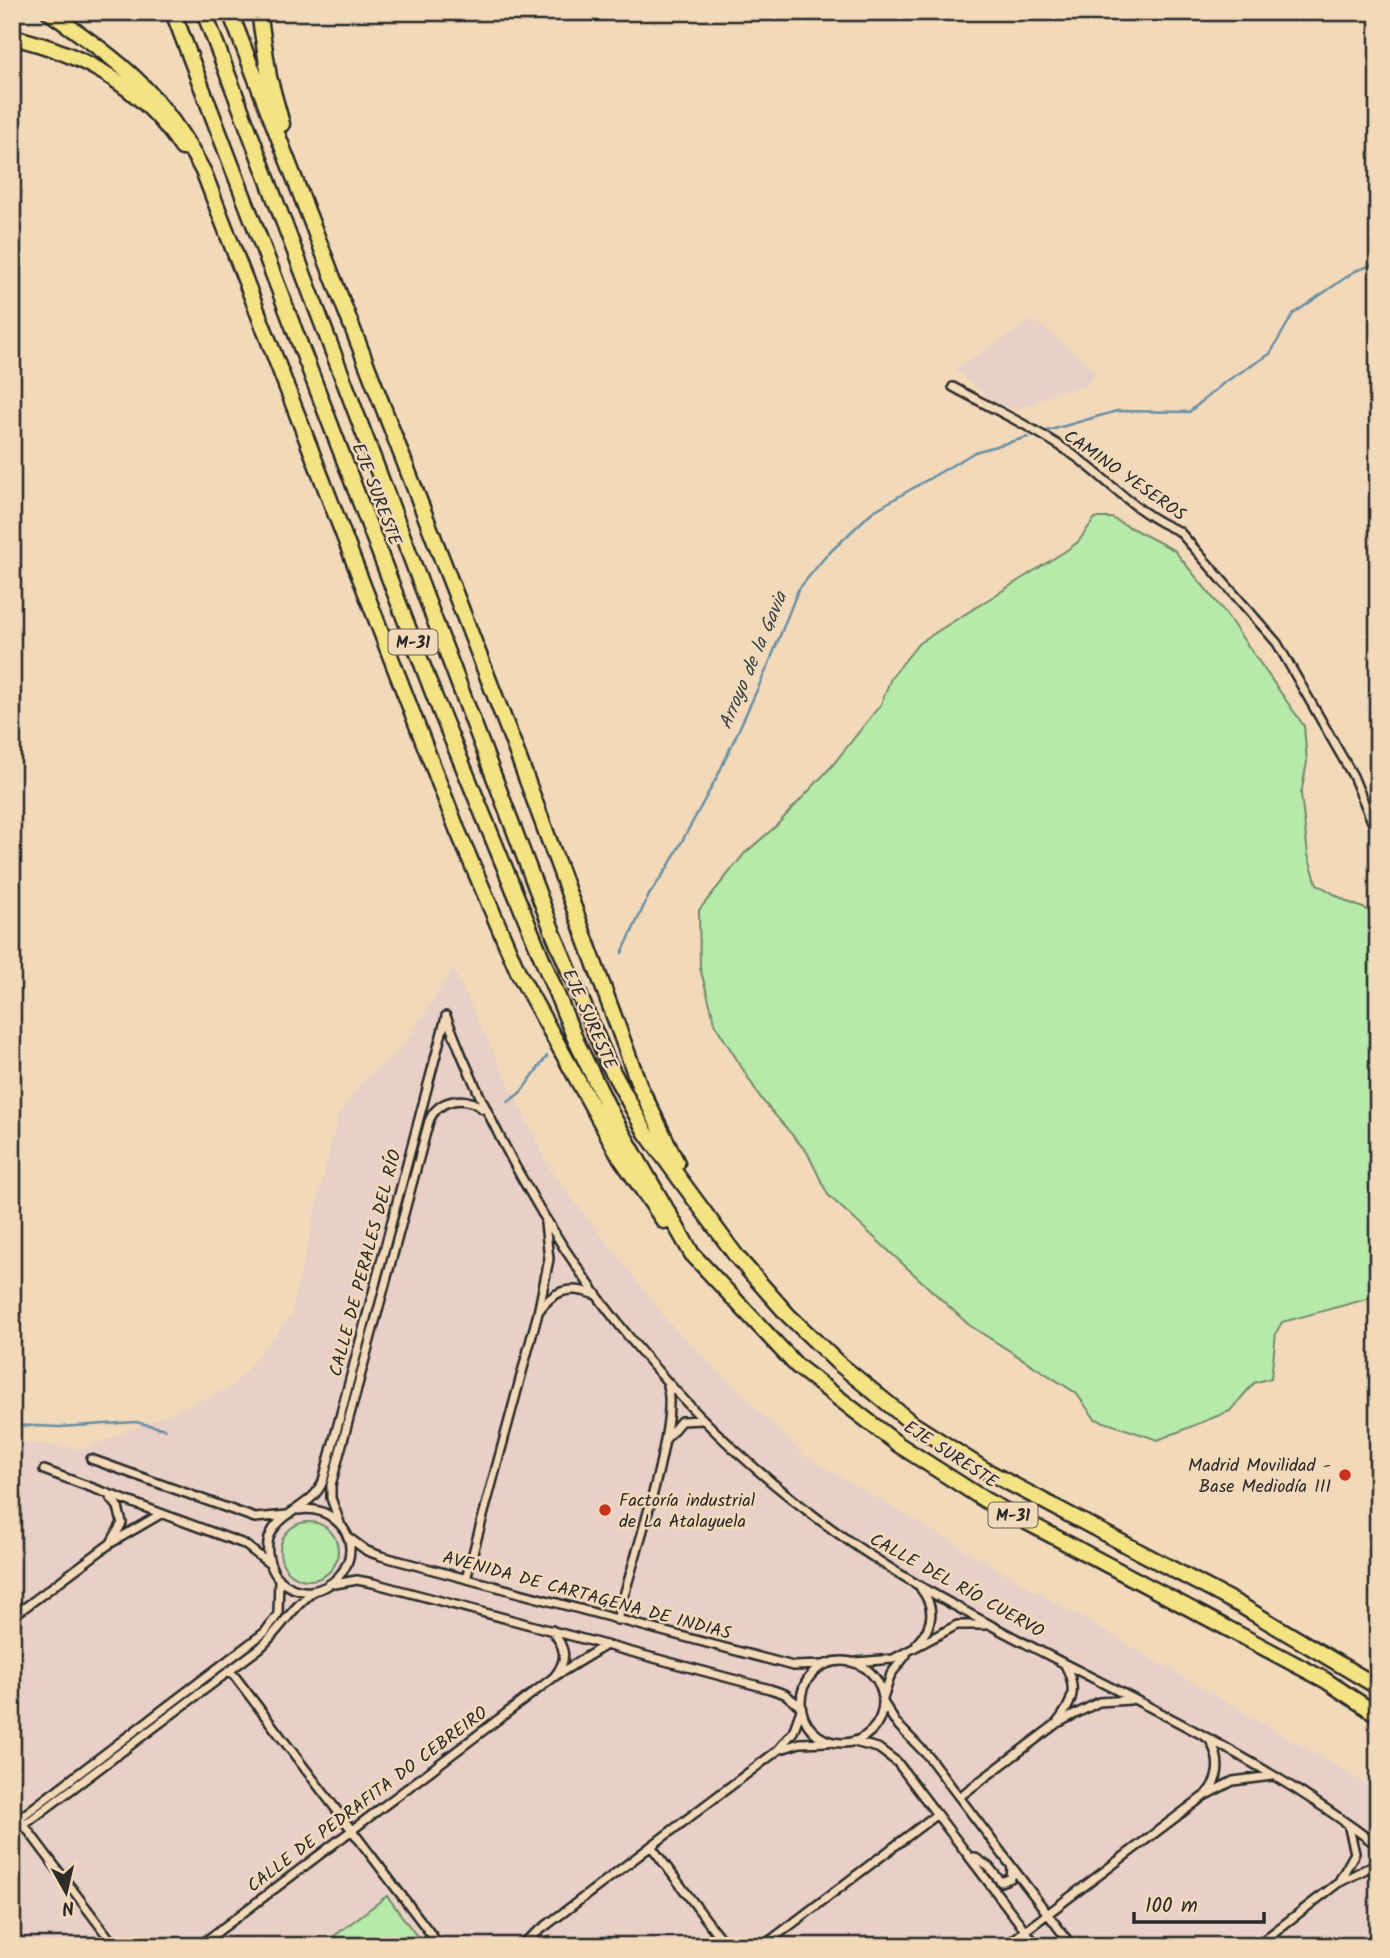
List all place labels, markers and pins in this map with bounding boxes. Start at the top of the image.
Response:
place label: Madrid Movilidad - Base Mediodía III [1188,1452,1331,1502]
marker: Madrid Movilidad - Base Mediodía III [1337,1467,1353,1483]
place label: Factoría industrial de La Atalayuela [619,1487,756,1537]
marker: Factoría industrial de La Atalayuela [597,1502,613,1518]

